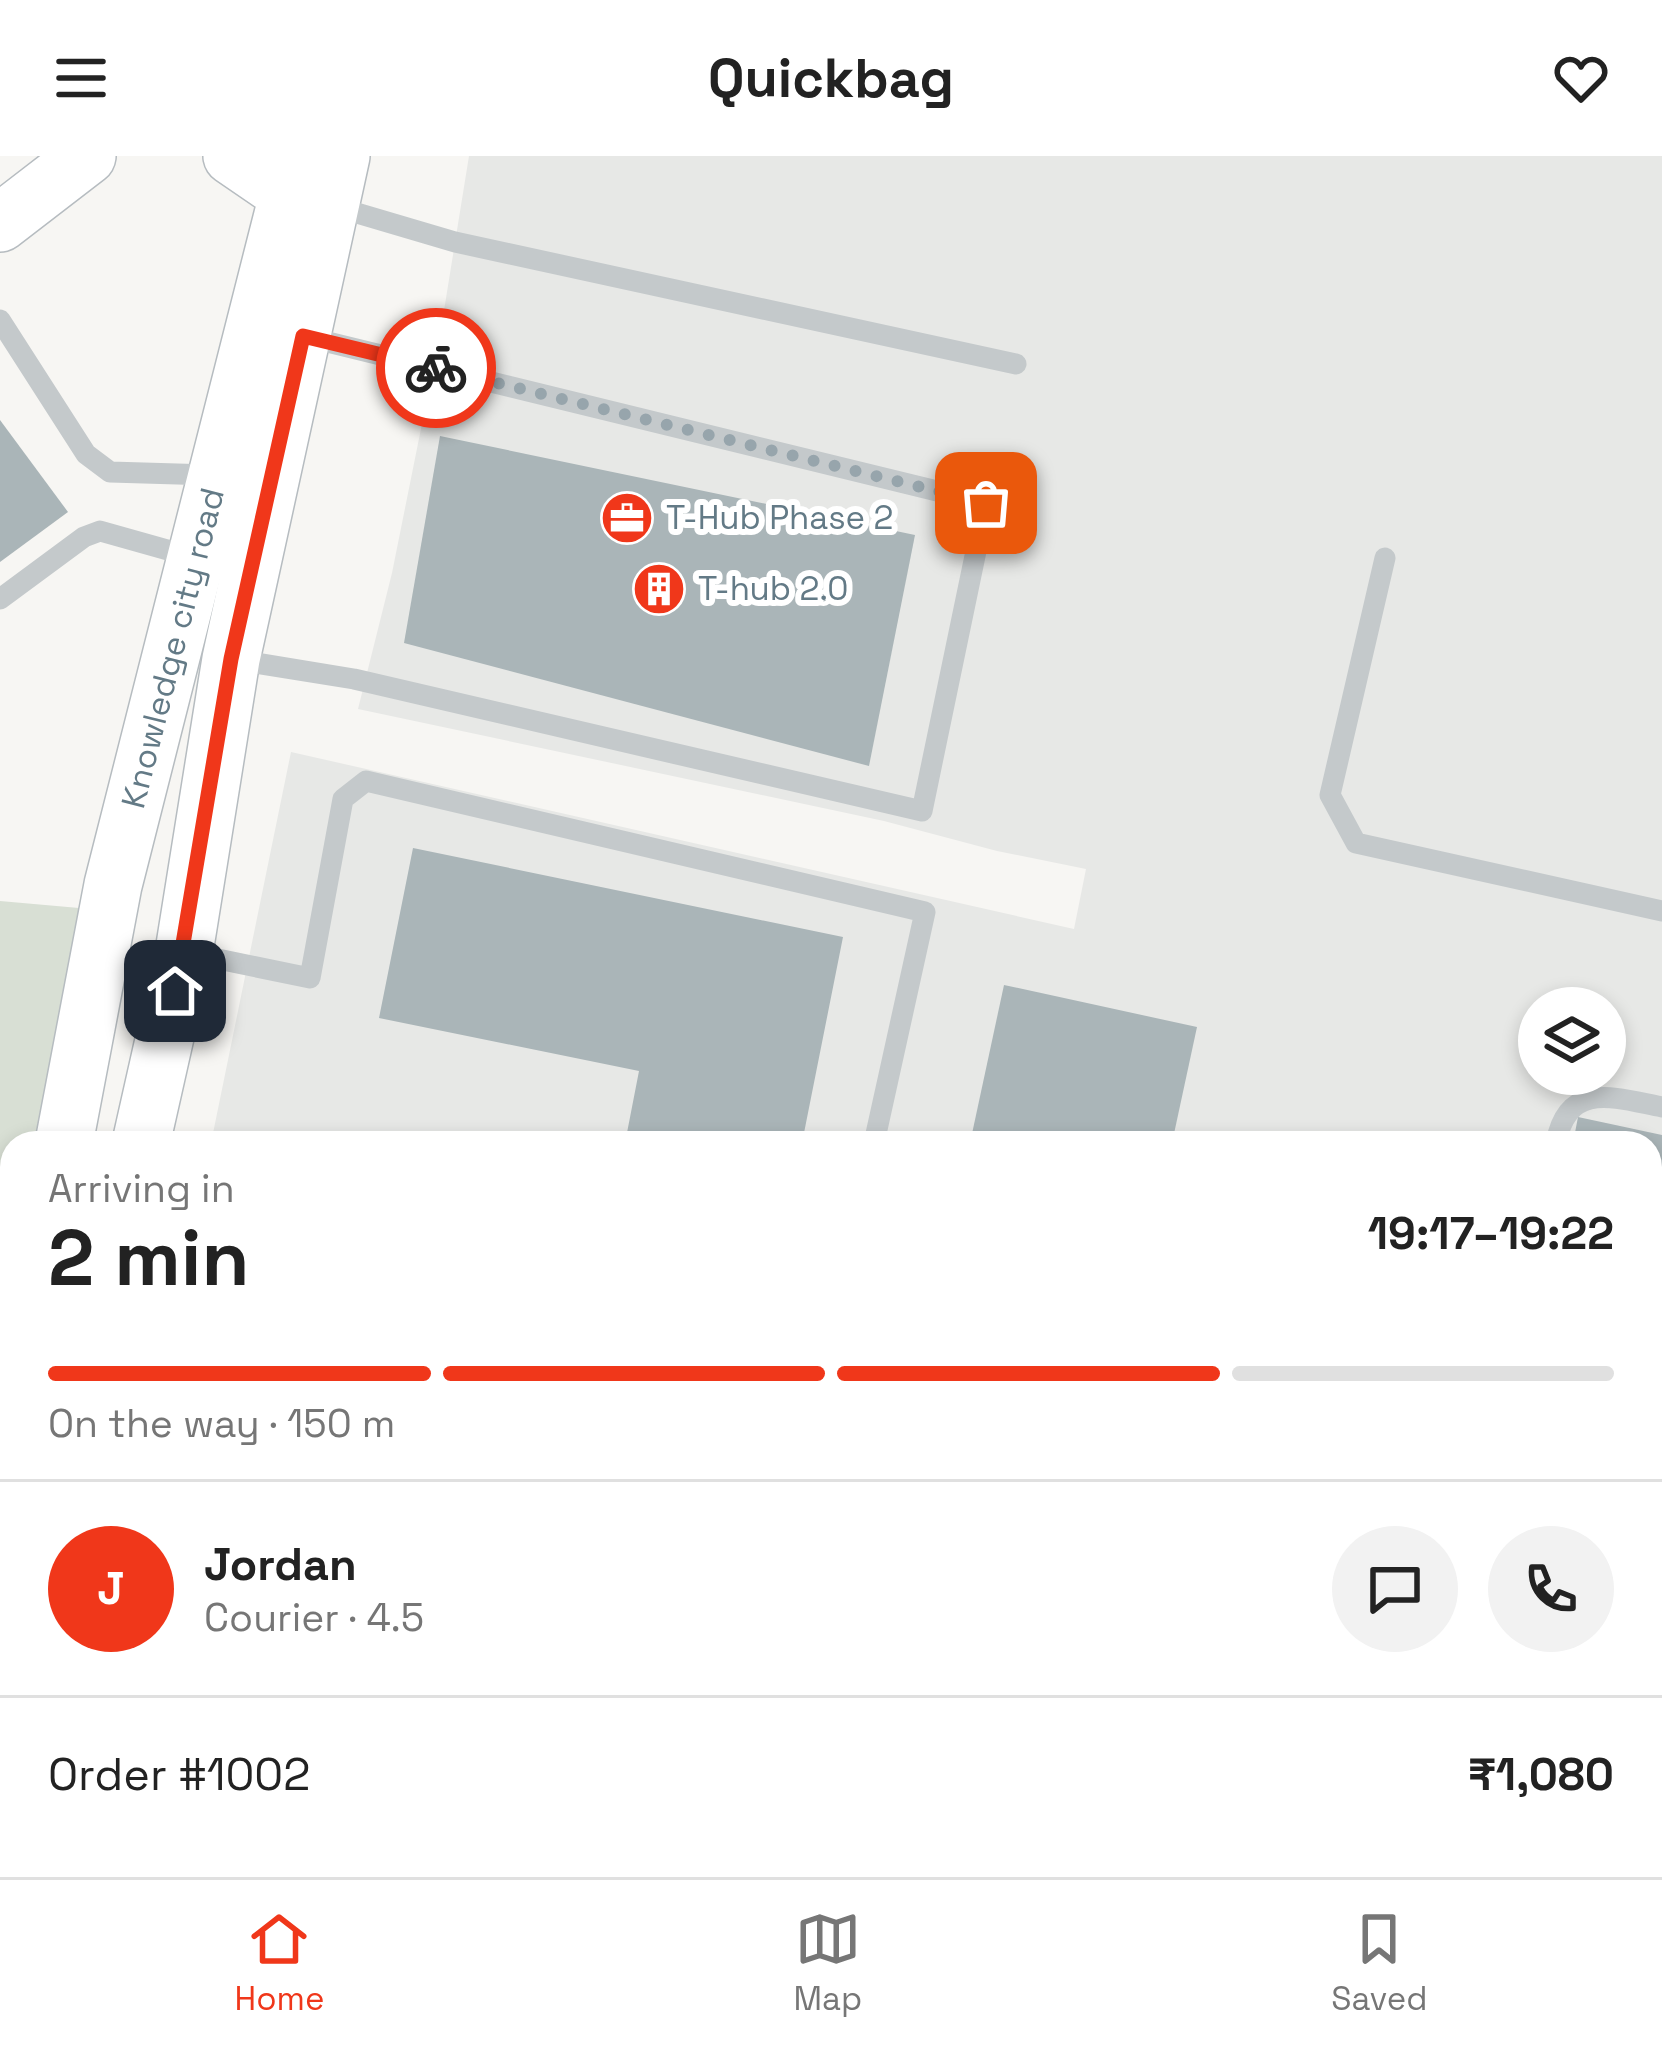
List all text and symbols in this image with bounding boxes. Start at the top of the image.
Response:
text: Quickbag [708,44,954,113]
icon: menu [48,45,114,111]
icon: heart [1548,45,1614,111]
courier [376,308,496,428]
icon: bike [403,335,469,401]
pin [935,452,1037,554]
icon: bag [953,470,1019,536]
street label: Knowledge city road [112,484,234,813]
office icon: T-Hub Phase 2 [599,490,655,546]
place label: T-Hub Phase 2 [666,497,893,539]
building icon: T-hub 2.0 [631,561,687,617]
place label: T-hub 2.0 [698,568,848,610]
pin [124,940,226,1042]
icon: home [142,958,208,1024]
map controls [1518,987,1626,1095]
button: layers [1518,987,1626,1095]
text: Arriving in [48,1164,235,1213]
text: 19:17–19:22 [1368,1205,1614,1262]
text: 2 min [48,1208,250,1308]
text: On the way · 150 m [48,1399,395,1448]
button: chat [1332,1526,1458,1652]
button: phone [1488,1526,1614,1652]
text: Jordan [204,1536,357,1593]
text: J [97,1560,125,1617]
text: Courier · 4.5 [204,1593,424,1642]
text: Order #1002 [48,1746,310,1803]
text: ₹1,080 [1468,1746,1614,1803]
tab: Home [235,1906,324,2020]
tab: Map [793,1906,862,2020]
tab: Saved [1331,1906,1427,2020]

